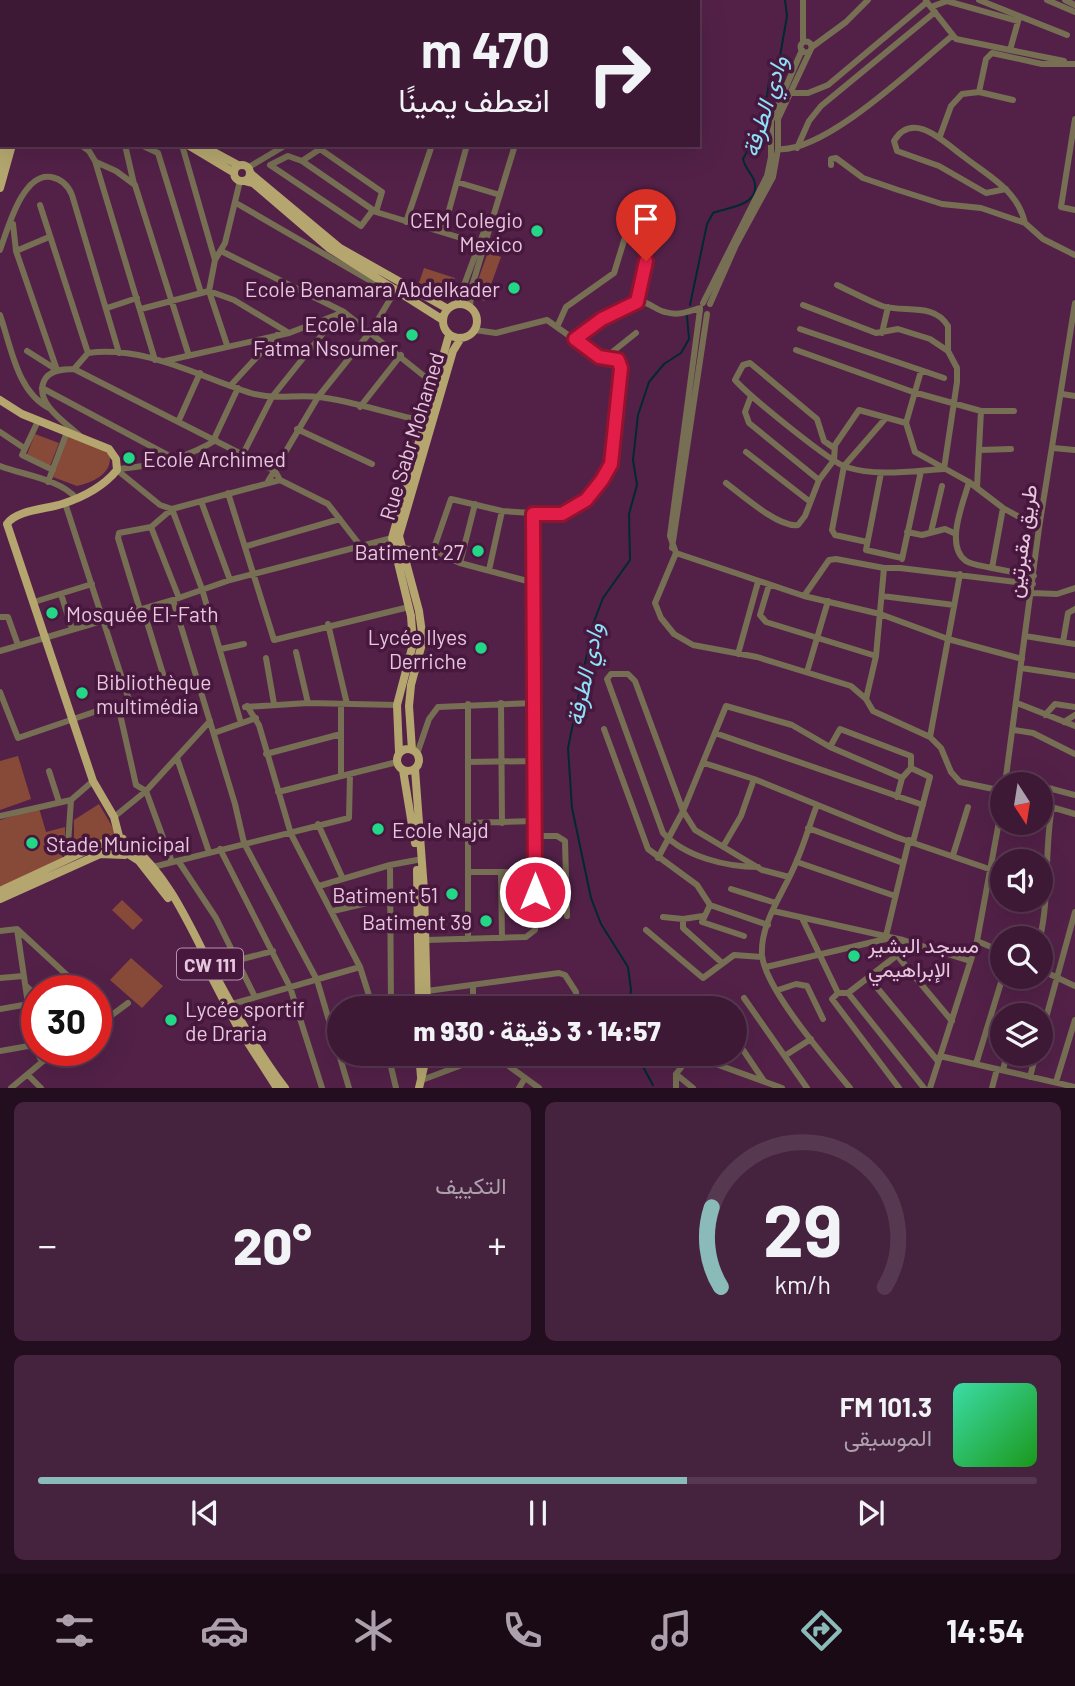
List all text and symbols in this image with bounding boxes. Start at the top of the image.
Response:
text: 470 m [421,19,550,78]
icon: right [574,28,665,119]
water label: وادي الطرفة [735,52,798,162]
text: انعطف يمينًا [398,80,550,118]
pin [616,189,676,261]
icon: arrive [627,200,665,238]
place label: CEM Colegio Mexico [410,207,523,256]
marker: CEM Colegio Mexico [529,223,545,239]
place label: Ecole Benamara Abdelkader [245,276,500,301]
marker: Ecole Benamara Abdelkader [506,280,522,296]
place label: Ecole Lala Fatma Nsoumer [253,311,398,360]
marker: Ecole Lala Fatma Nsoumer [404,327,420,343]
street label: Rue Sabr Mohamed [374,349,448,523]
place label: Ecole Archimed [143,446,286,471]
marker: Ecole Archimed [121,450,137,466]
street label: طريق مقبرتين [1001,483,1043,600]
place label: Batiment 27 [355,539,464,564]
marker: Batiment 27 [470,543,486,559]
place label: Mosquée El-Fath [66,601,219,626]
marker: Mosquée El-Fath [44,605,60,621]
water label: وادي الطرفة [559,620,614,729]
place label: Lycée Ilyes Derriche [368,624,467,673]
marker: Lycée Ilyes Derriche [473,640,489,656]
place label: Bibliothèque multimédia [96,669,212,718]
marker: Bibliothèque multimédia [74,685,90,701]
north arrow [990,772,1054,835]
map controls [990,772,1053,1066]
place label: Ecole Najd [392,817,489,842]
marker: Ecole Najd [370,821,386,837]
place label: Stade Municipal [46,831,190,856]
marker: Stade Municipal [24,835,40,851]
button: sound [990,849,1053,912]
position arrow [498,855,572,929]
place label: Batiment 51 [332,882,438,907]
marker: Batiment 51 [444,886,460,902]
place label: Batiment 39 [362,909,472,934]
marker: Batiment 39 [478,913,494,929]
button: search [990,926,1053,989]
place label: مسجد البشير الإبراهيمي [867,932,979,987]
road number: CW 111 [177,948,243,980]
marker: مسجد البشير الإبراهيمي [846,948,862,964]
speed limit sign: 30 [21,975,112,1066]
place label: Lycée sportif de Draria [185,996,305,1045]
button: layers [990,1003,1053,1066]
marker: Lycée sportif de Draria [163,1012,179,1028]
text: 14:57 · 3 دقيقة · 930 m [413,1015,661,1046]
text: التكييف [435,1171,507,1199]
text: 29 [763,1185,842,1273]
text: 20° [233,1213,312,1275]
text: − [38,1221,57,1267]
text: + [487,1221,507,1267]
text: km/h [774,1269,831,1299]
text: 101.3 FM [840,1391,932,1422]
text: الموسيقى [844,1423,932,1451]
icon: previous [186,1494,224,1532]
icon: pause [519,1494,557,1532]
icon: next [852,1494,890,1532]
icon: filters [50,1606,99,1655]
icon: car [200,1606,249,1655]
icon: climate [349,1606,398,1655]
icon: phone [498,1606,547,1655]
icon: music [647,1606,696,1655]
icon: directions [797,1606,846,1655]
text: 14:54 [946,1611,1025,1649]

